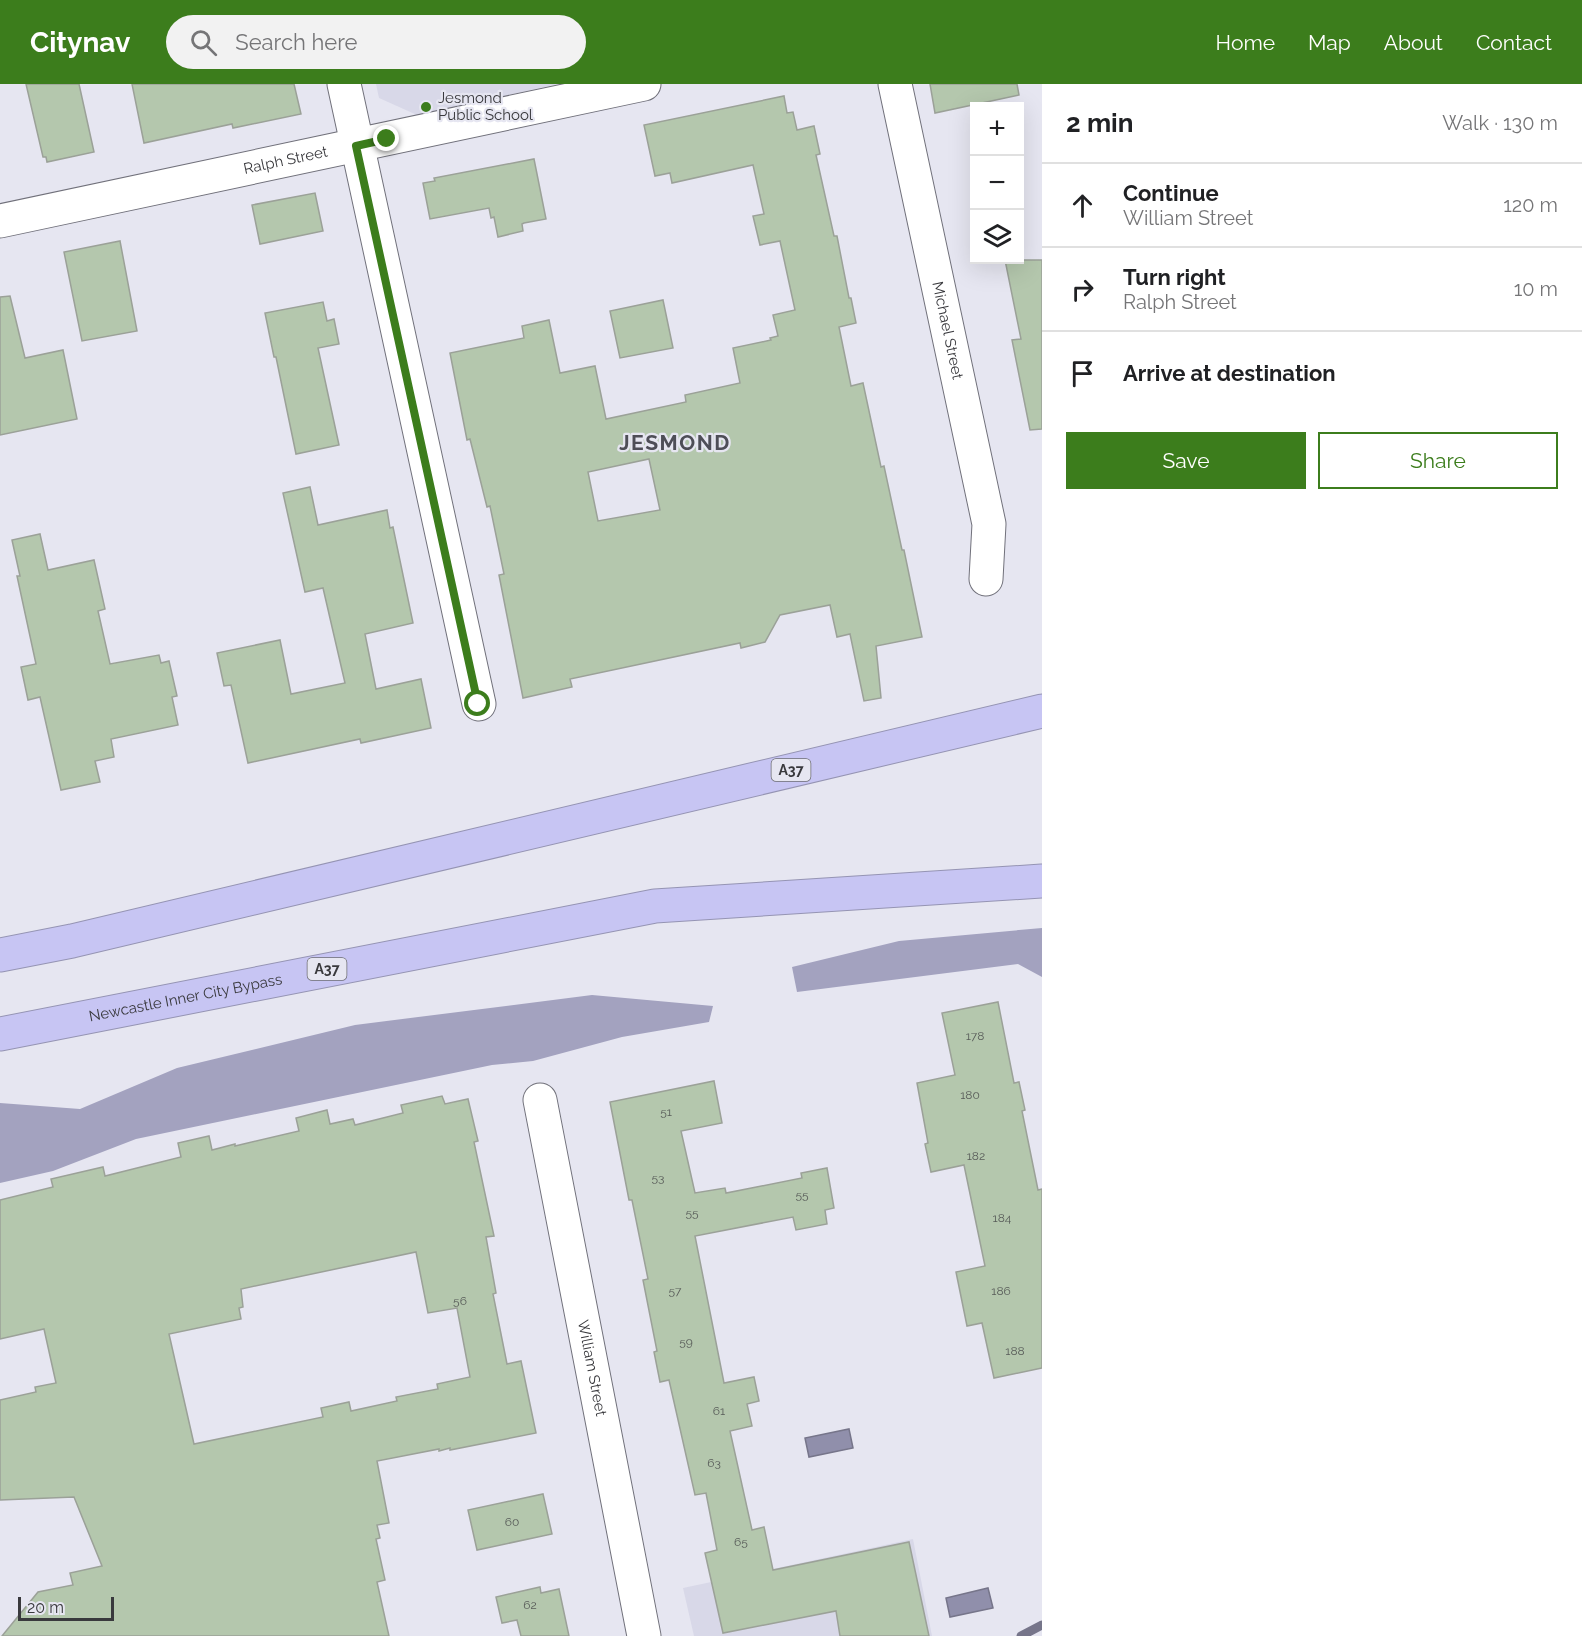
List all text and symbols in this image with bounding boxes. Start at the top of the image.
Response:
search box [166,15,586,69]
text: Citynav [30,26,130,59]
icon: search [187,26,220,59]
text: Search here [235,29,357,55]
text: Home [1216,30,1275,55]
text: Map [1308,30,1351,55]
text: About [1384,30,1443,55]
text: Contact [1476,30,1552,55]
place label: Jesmond Public School [438,89,534,124]
marker: Jesmond Public School [419,100,433,114]
map controls [970,102,1024,264]
button: + [970,102,1024,156]
text: 2 min [1066,108,1133,138]
text: Walk · 130 m [1442,111,1558,135]
route end [373,125,399,151]
street label: Ralph Street [242,143,329,178]
button: − [970,156,1024,210]
text: Continue [1123,180,1219,206]
icon: ahead [1066,189,1099,222]
text: 120 m [1503,193,1558,217]
text: William Street [1123,206,1253,230]
button: layers [970,210,1024,264]
text: Turn right [1123,264,1226,290]
icon: right [1066,273,1099,306]
text: 10 m [1514,277,1558,301]
street label: Michael Street [928,280,967,381]
text: Ralph Street [1123,290,1237,314]
icon: arrive [1066,357,1099,390]
text: Arrive at destination [1123,360,1336,386]
district label: JESMOND [619,430,731,455]
button: Save [1066,432,1306,489]
button: Share [1318,432,1558,489]
route start [464,690,490,716]
road number: A37 [772,759,810,781]
road number: A37 [308,958,346,980]
street label: Newcastle Inner City Bypass [87,970,284,1025]
house number: 178 [966,1029,984,1043]
house number: 180 [960,1088,980,1102]
house number: 51 [660,1105,672,1119]
house number: 182 [967,1149,985,1163]
house number: 53 [652,1171,664,1185]
house number: 55 [795,1188,809,1202]
house number: 55 [685,1206,699,1220]
house number: 184 [993,1211,1012,1225]
house number: 57 [669,1284,682,1298]
house number: 186 [991,1284,1011,1298]
house number: 56 [453,1294,467,1308]
street label: William Street [574,1318,610,1418]
house number: 59 [679,1335,693,1349]
house number: 188 [1005,1344,1025,1358]
house number: 61 [713,1404,725,1418]
house number: 63 [707,1456,721,1470]
house number: 60 [505,1515,519,1529]
house number: 65 [734,1535,748,1549]
scale bar [18,1594,114,1622]
text: 20 m [27,1598,64,1617]
house number: 62 [523,1598,537,1612]

